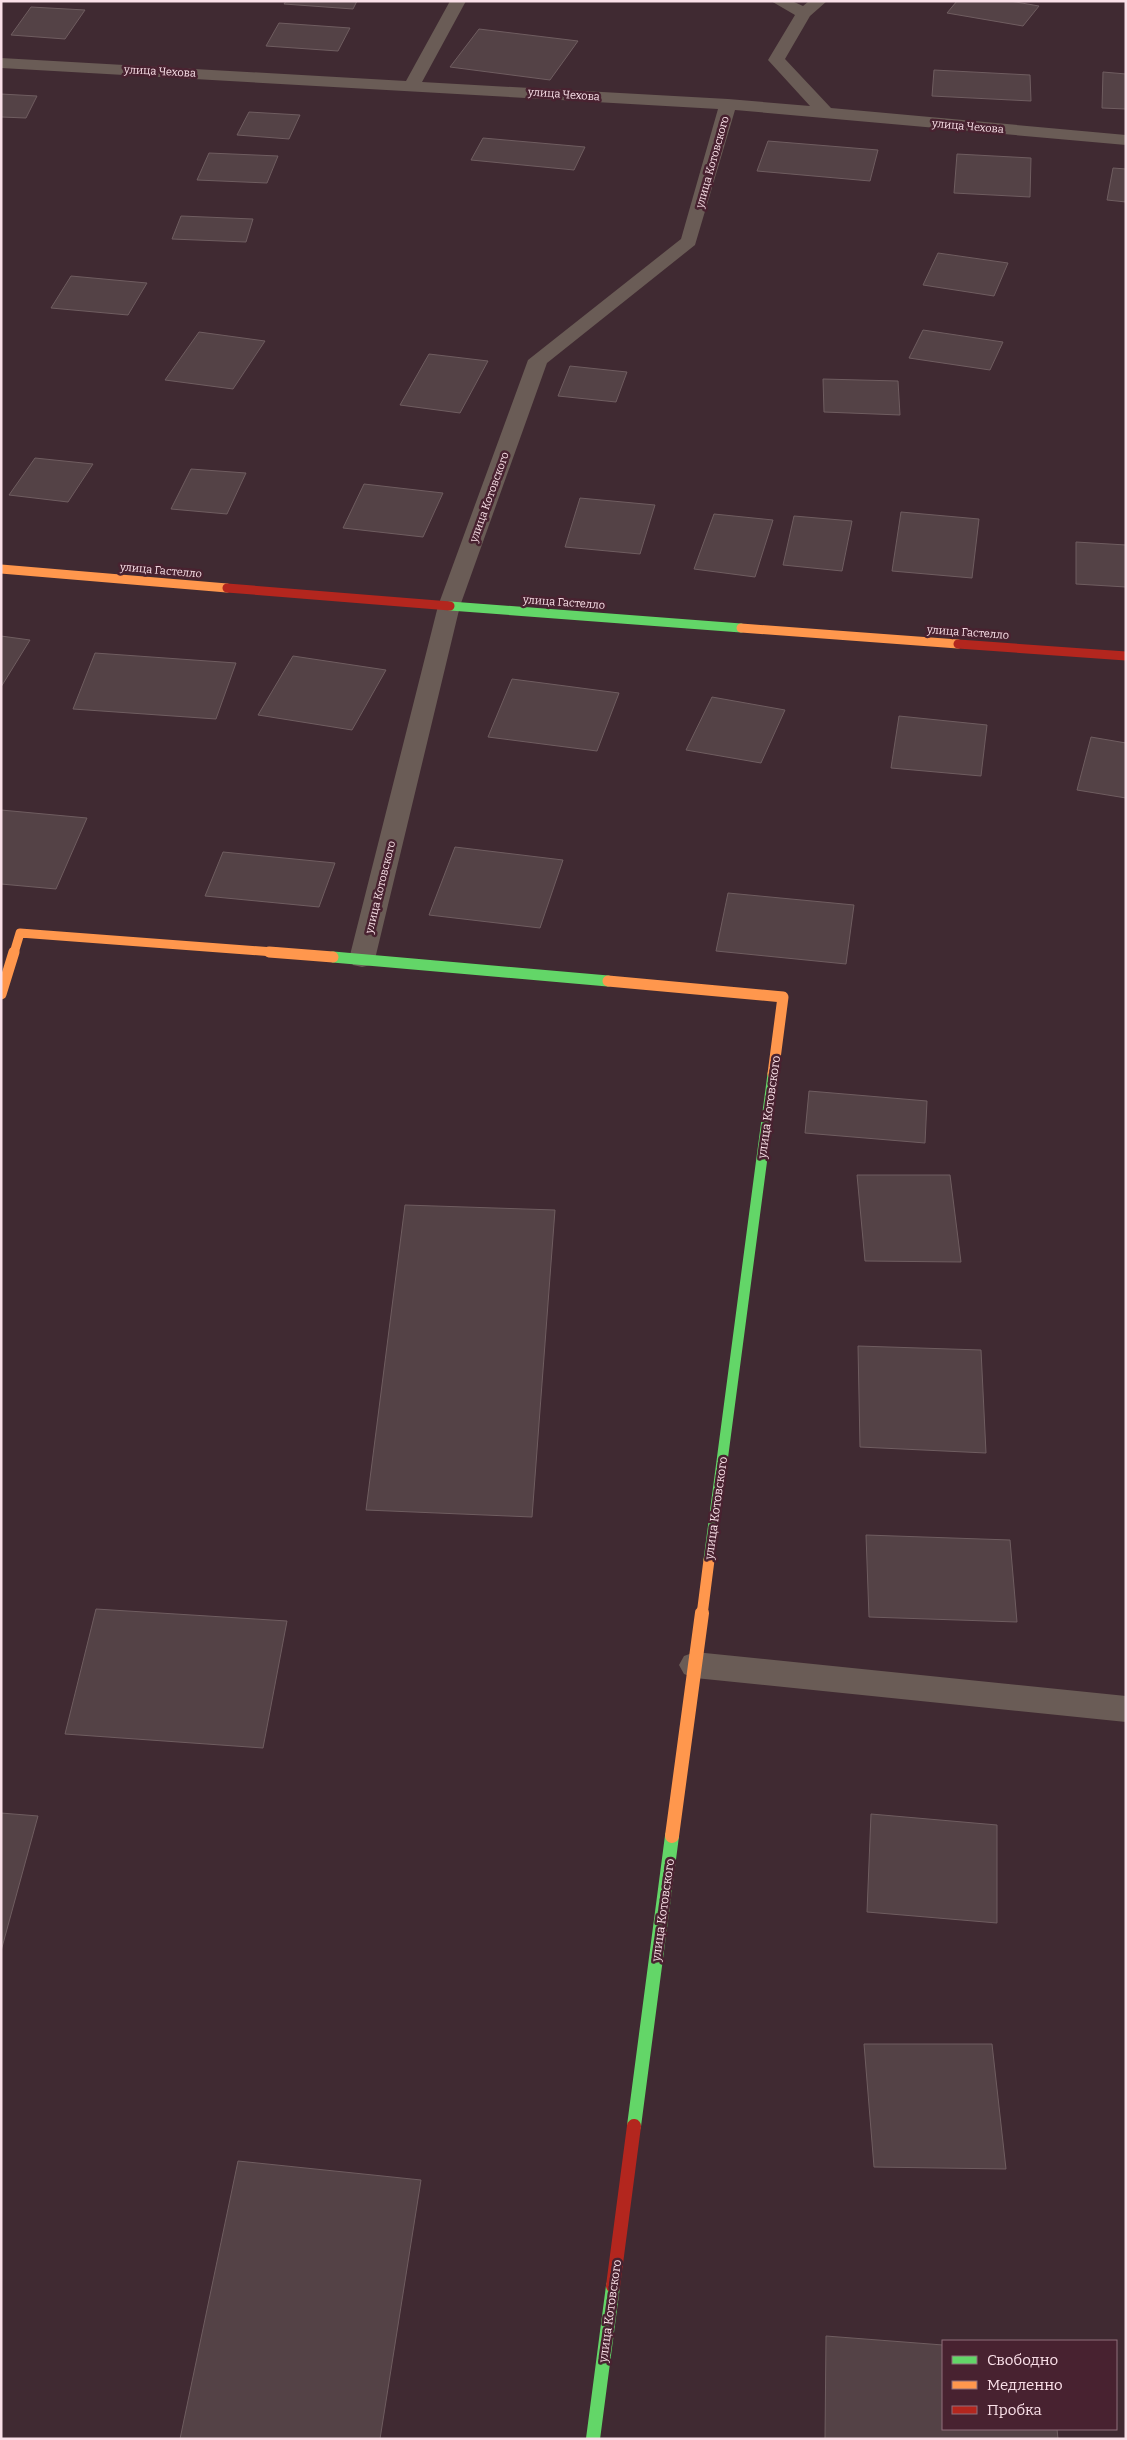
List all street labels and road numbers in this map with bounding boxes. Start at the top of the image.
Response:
street label: улица Чехова [123,63,196,80]
street label: улица Чехова [527,85,600,103]
street label: улица Котовского [693,115,732,211]
street label: улица Чехова [931,117,1004,136]
street label: улица Котовского [467,450,512,545]
street label: улица Гастелло [118,560,203,581]
street label: улица Гастелло [521,593,605,612]
street label: улица Гастелло [925,623,1009,642]
street label: улица Котовского [362,839,398,936]
street label: улица Котовского [755,1055,783,1160]
street label: улица Котовского [702,1456,730,1561]
street label: улица Котовского [649,1858,677,1963]
street label: улица Котовского [596,2259,624,2364]

